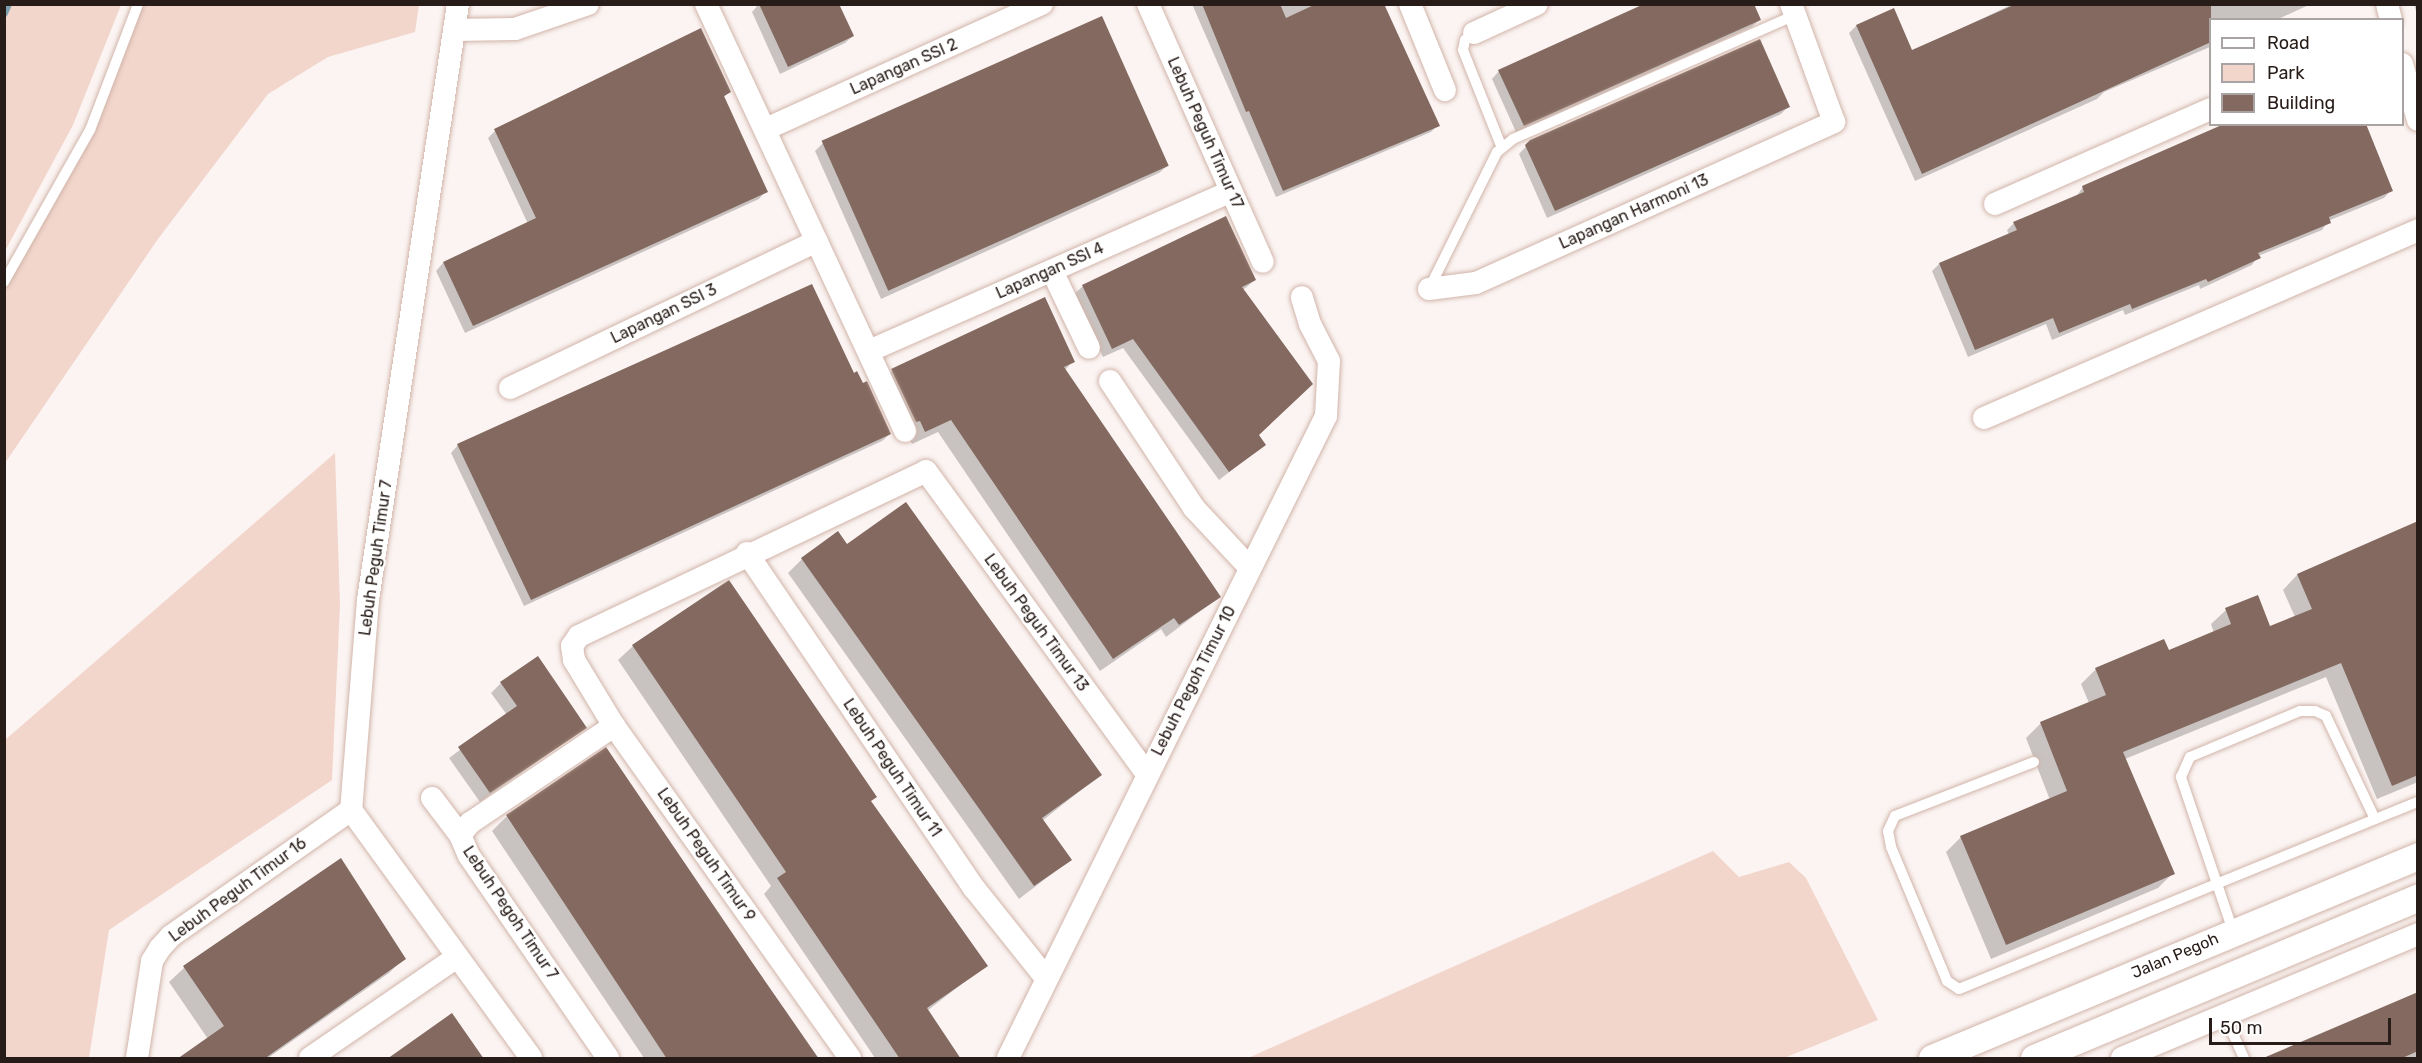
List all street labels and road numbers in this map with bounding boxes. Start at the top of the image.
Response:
street label: Lapangan SSI 2 [847,35,961,99]
street label: Lebuh Peguh Timur 17 [1163,54,1247,212]
street label: Lapangan Harmoni 13 [1556,170,1712,254]
street label: Lapangan SSI 4 [993,239,1107,303]
street label: Lapangan SSI 3 [608,280,720,348]
street label: Lebuh Peguh Timur 7 [356,479,396,637]
street label: Lebuh Peguh Timur 13 [979,550,1093,696]
street label: Lebuh Pegoh Timur 10 [1148,603,1240,759]
street label: Lebuh Peguh Timur 11 [838,695,946,841]
street label: Lebuh Peguh Timur 9 [653,784,759,926]
street label: Lebuh Peguh Timur 16 [165,833,311,947]
street label: Lebuh Pegoh Timur 7 [458,842,562,984]
street label: Jalan Pegoh [2129,929,2221,983]

